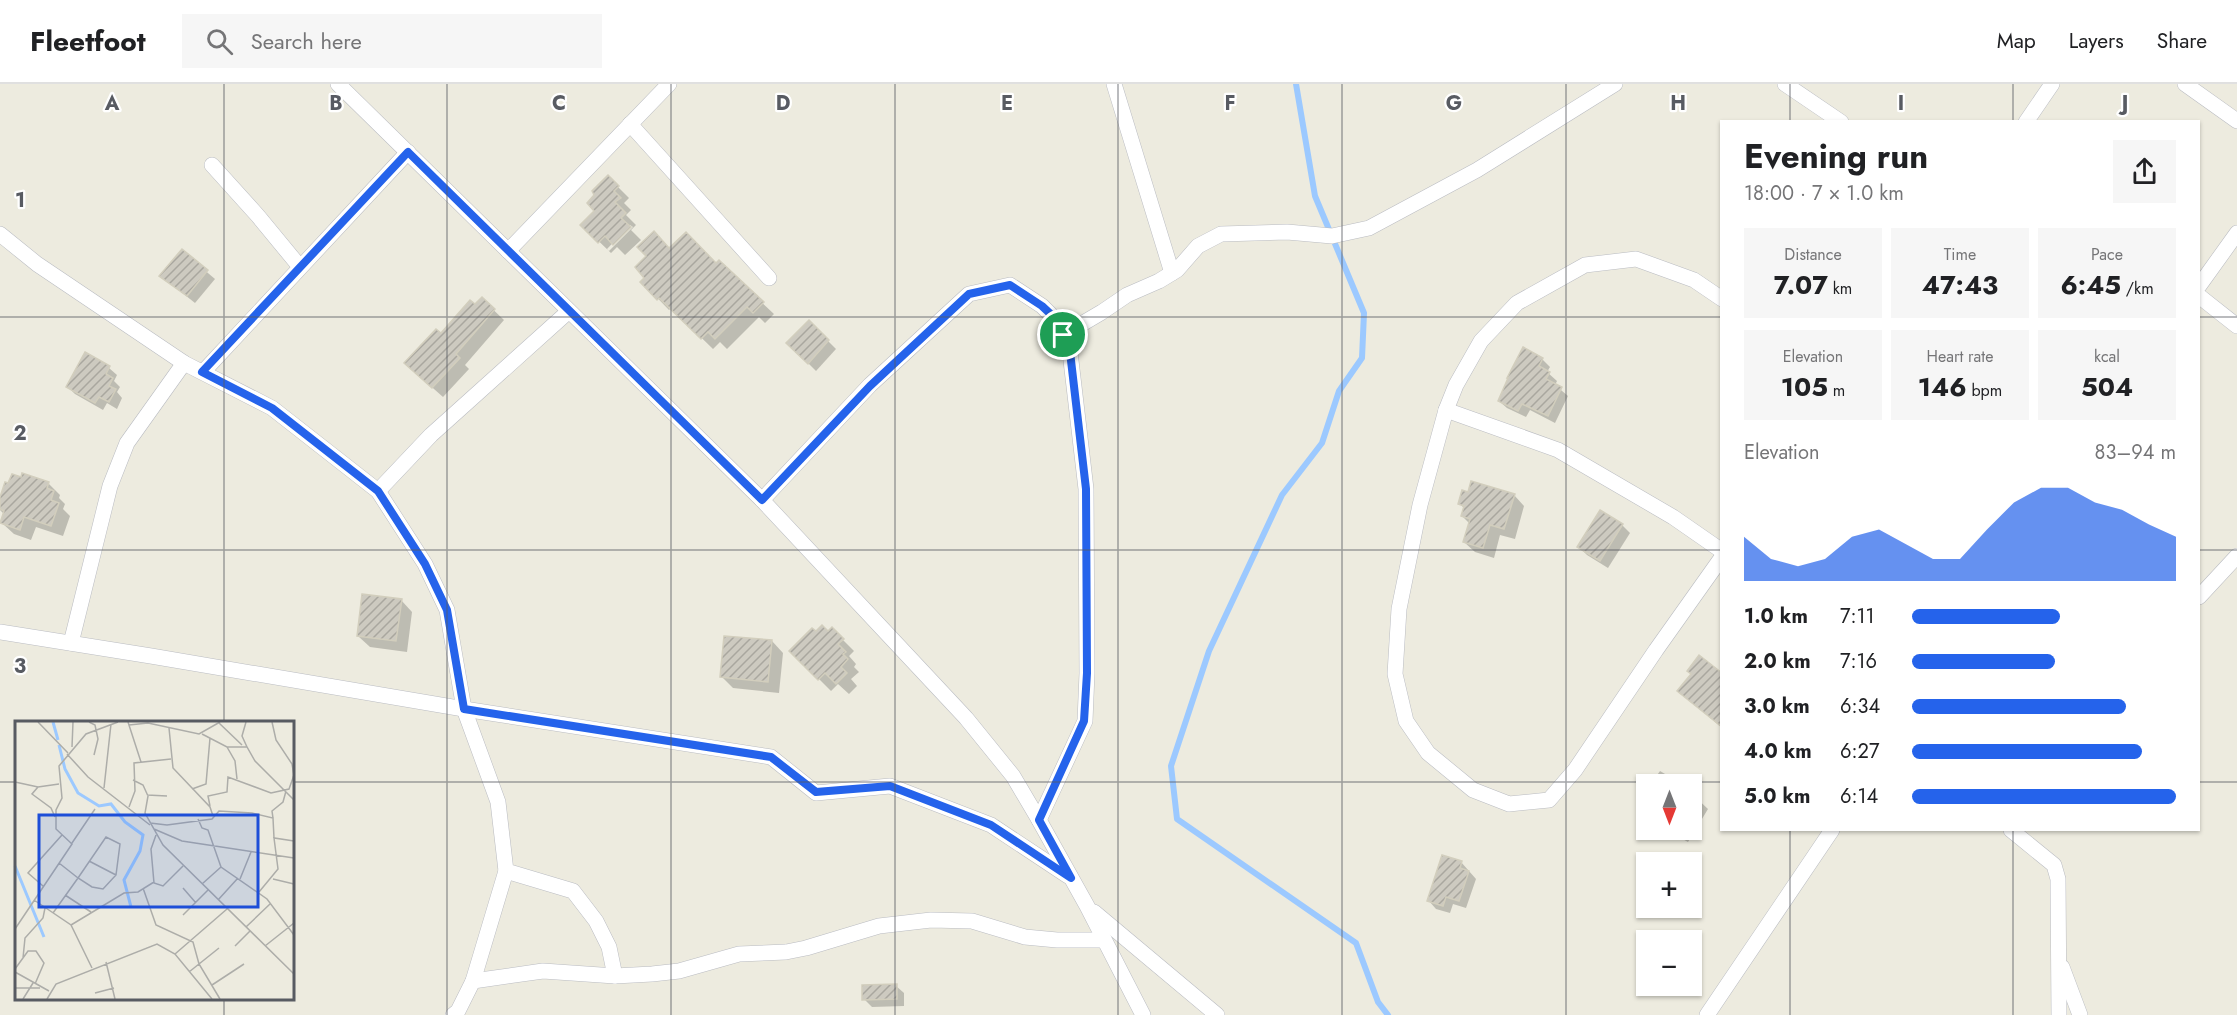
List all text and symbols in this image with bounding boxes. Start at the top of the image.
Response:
search box [182,14,602,68]
text: Fleetfoot [30,21,146,62]
icon: search [203,25,236,58]
text: Search here [251,25,362,57]
text: Map [1997,26,2036,56]
text: Layers [2069,26,2124,56]
text: Share [2157,26,2207,56]
text: A [104,89,120,118]
text: B [329,89,343,118]
text: C [552,89,566,118]
text: D [776,89,790,118]
text: E [1001,89,1013,118]
text: F [1224,89,1236,118]
text: G [1446,89,1462,118]
text: H [1670,89,1686,118]
text: I [1898,89,1904,118]
text: J [2118,89,2128,118]
text: Evening run [1744,133,1928,180]
button: share [2113,140,2176,203]
text: 18:00 · 7 × 1.0 km [1744,179,1904,208]
text: 1 [15,186,25,215]
text: Distance [1784,243,1842,266]
text: Time [1944,243,1976,266]
text: Pace [2091,243,2123,266]
text: 7.07 [1774,266,1828,304]
text: 47:43 [1922,266,1998,304]
text: 6:45 [2060,266,2121,304]
text: km [1828,277,1852,300]
text: /km [2121,277,2154,300]
pin [1037,309,1088,360]
icon: arrive [1046,318,1079,351]
text: Elevation [1783,345,1843,368]
text: Heart rate [1927,345,1993,368]
text: kcal [2094,345,2120,368]
text: 105 [1781,368,1828,406]
text: 146 [1918,368,1967,406]
text: 504 [2081,368,2133,406]
text: m [1828,379,1845,402]
text: bpm [1967,379,2002,402]
text: 2 [13,419,27,448]
text: Elevation [1744,438,1819,467]
text: 83–94 m [2095,438,2176,467]
text: 1.0 km [1744,602,1808,631]
text: 7:11 [1840,602,1875,631]
text: 2.0 km [1744,647,1811,676]
text: 7:16 [1840,647,1877,676]
text: 3 [14,652,26,681]
text: 3.0 km [1744,692,1810,721]
text: 6:34 [1840,692,1880,721]
inset map [15,721,294,1000]
text: 4.0 km [1744,737,1812,766]
text: 6:27 [1840,737,1879,766]
north arrow [1636,774,1702,840]
map controls [1636,774,1702,996]
text: 5.0 km [1744,782,1811,811]
text: 6:14 [1840,782,1878,811]
button: + [1636,852,1702,918]
button: − [1636,930,1702,996]

